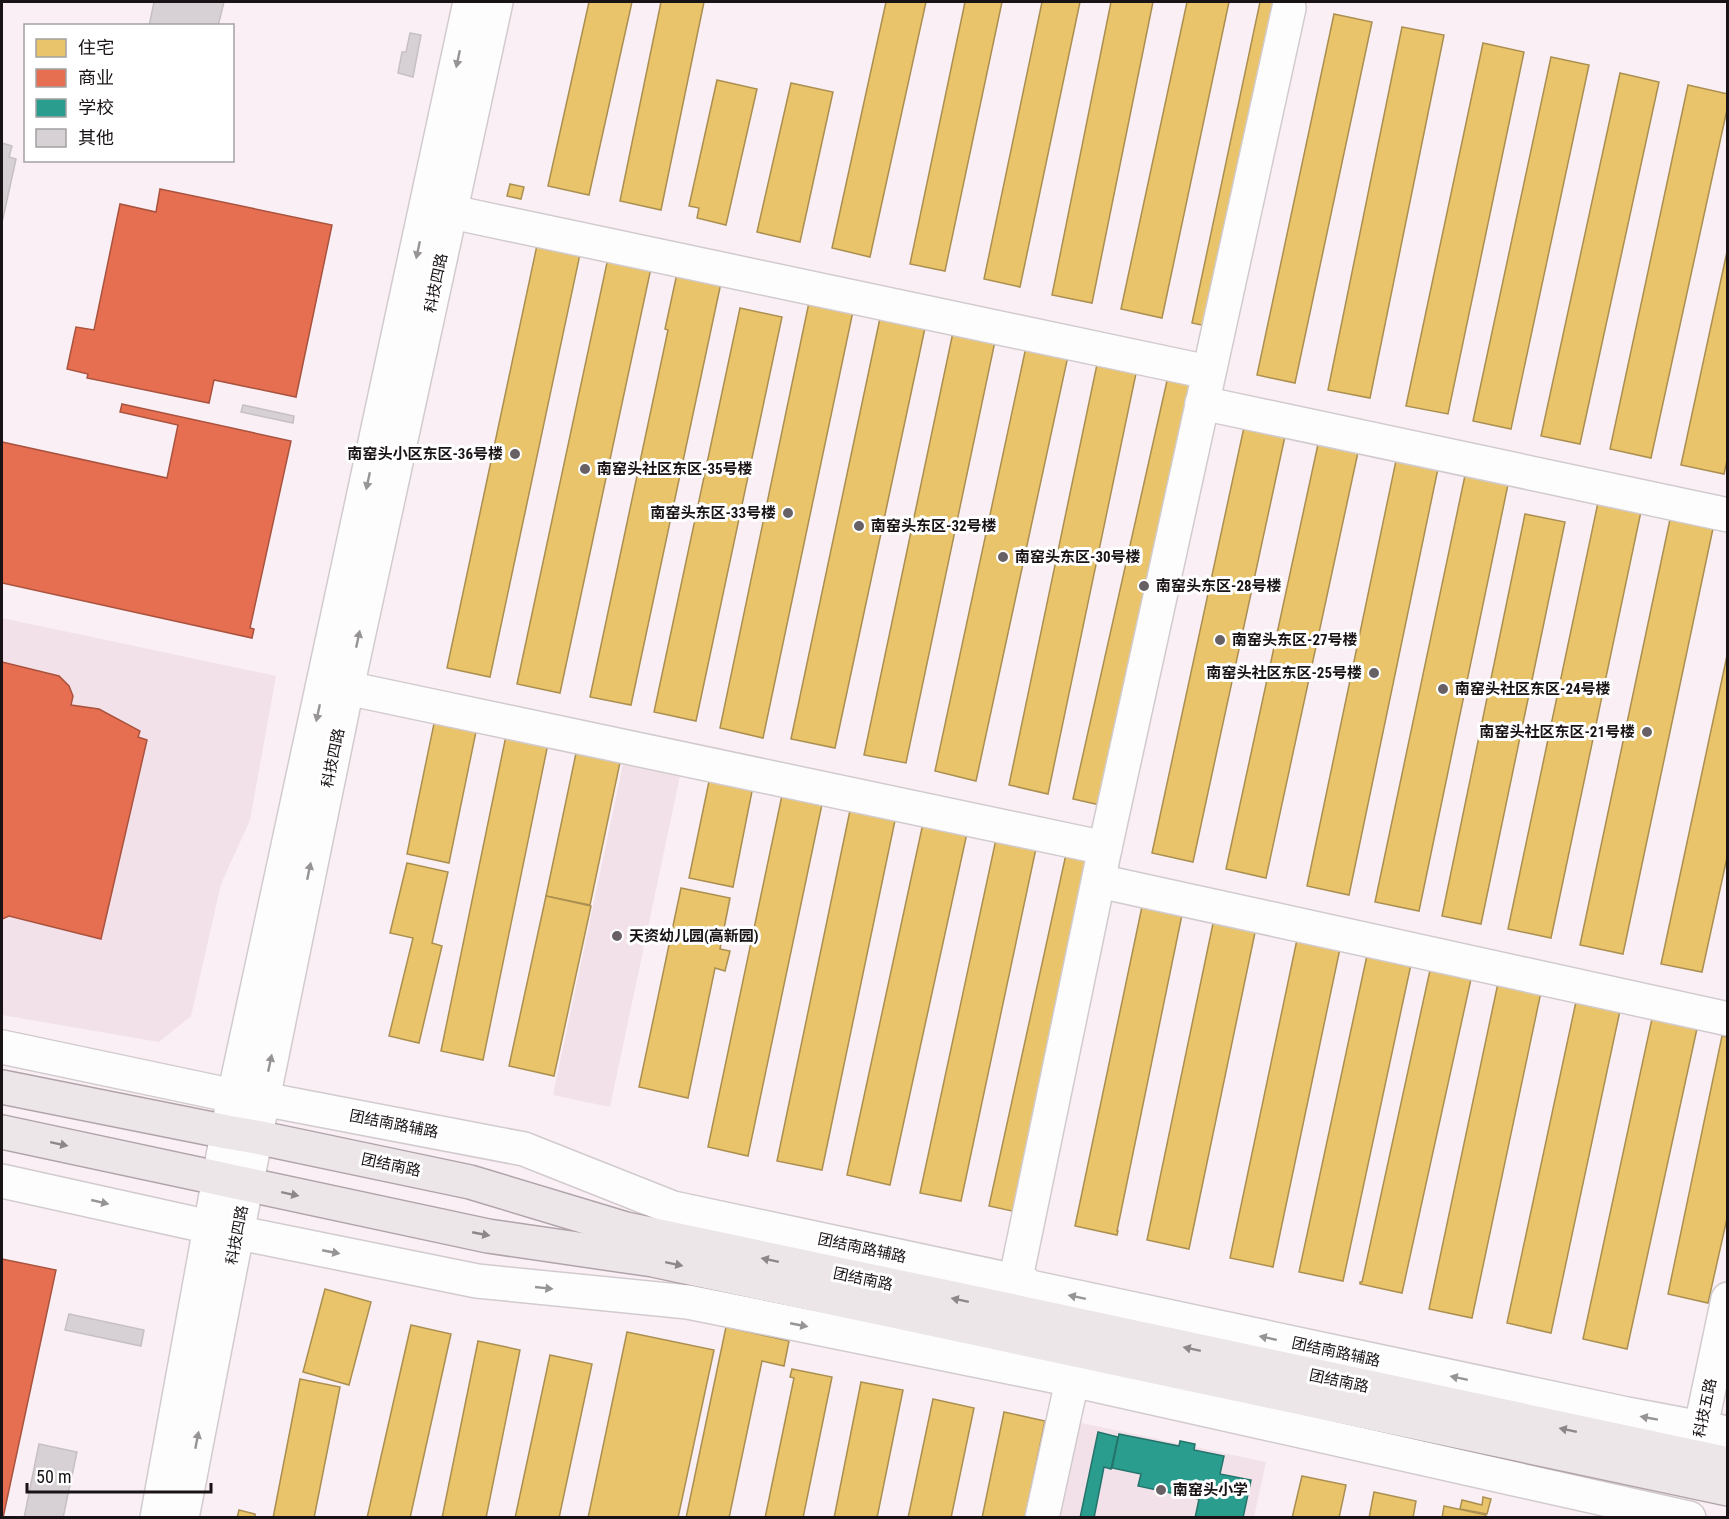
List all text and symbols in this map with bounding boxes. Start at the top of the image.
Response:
legend [24,24,234,162]
text: 住宅 [78,37,114,58]
one-way arrow [453,49,462,68]
text: 商业 [78,67,114,88]
text: 学校 [78,97,114,118]
text: 其他 [78,127,114,148]
one-way arrow [412,240,422,259]
street label: 科技四路 [421,252,451,314]
place label: 南窑头小区东区-36号楼 [347,445,503,463]
marker: 南窑头小区东区-36号楼 [508,447,522,461]
place label: 南窑头社区东区-35号楼 [597,460,753,478]
marker: 南窑头社区东区-35号楼 [578,462,592,476]
one-way arrow [362,472,372,490]
place label: 南窑头东区-33号楼 [650,504,776,522]
marker: 南窑头东区-33号楼 [781,506,795,520]
place label: 南窑头东区-32号楼 [871,517,997,535]
marker: 南窑头东区-32号楼 [852,519,866,533]
place label: 南窑头东区-30号楼 [1015,548,1141,566]
marker: 南窑头东区-30号楼 [996,550,1010,564]
place label: 南窑头东区-28号楼 [1156,577,1282,595]
marker: 南窑头东区-28号楼 [1137,579,1151,593]
one-way arrow [354,630,363,649]
place label: 南窑头东区-27号楼 [1232,631,1358,649]
marker: 南窑头东区-27号楼 [1213,633,1227,647]
place label: 南窑头社区东区-25号楼 [1206,664,1362,682]
marker: 南窑头社区东区-25号楼 [1367,666,1381,680]
place label: 南窑头社区东区-24号楼 [1455,680,1611,698]
marker: 南窑头社区东区-24号楼 [1436,682,1450,696]
one-way arrow [312,704,322,722]
place label: 南窑头社区东区-21号楼 [1479,723,1635,741]
marker: 南窑头社区东区-21号楼 [1640,725,1654,739]
street label: 科技四路 [318,727,348,789]
one-way arrow [305,862,315,881]
place label: 天资幼儿园(高新园) [629,927,759,945]
marker: 天资幼儿园(高新园) [610,929,624,943]
one-way arrow [266,1053,275,1072]
street label: 团结南路辅路 [348,1107,440,1141]
one-way arrow [49,1140,68,1150]
street label: 团结南路 [360,1150,422,1180]
one-way arrow [281,1190,300,1199]
one-way arrow [90,1198,109,1208]
street label: 科技四路 [222,1204,252,1266]
one-way arrow [472,1230,491,1239]
street label: 团结南路辅路 [816,1230,908,1266]
one-way arrow [322,1248,341,1257]
one-way arrow [760,1254,779,1264]
one-way arrow [665,1260,684,1269]
street label: 团结南路 [832,1264,894,1294]
one-way arrow [535,1283,554,1293]
one-way arrow [1068,1292,1087,1301]
one-way arrow [951,1294,970,1304]
one-way arrow [790,1321,809,1330]
one-way arrow [1259,1332,1277,1342]
street label: 团结南路辅路 [1290,1334,1382,1370]
one-way arrow [1183,1344,1201,1354]
street label: 团结南路 [1308,1366,1370,1396]
one-way arrow [1449,1373,1468,1382]
street label: 科技五路 [1690,1377,1720,1439]
one-way arrow [1640,1413,1659,1422]
one-way arrow [1558,1425,1577,1434]
one-way arrow [193,1430,202,1449]
scale bar [27,1456,212,1494]
text: 50 m [36,1466,71,1487]
place label: 南窑头小学 [1173,1481,1248,1499]
marker: 南窑头小学 [1154,1483,1168,1497]

